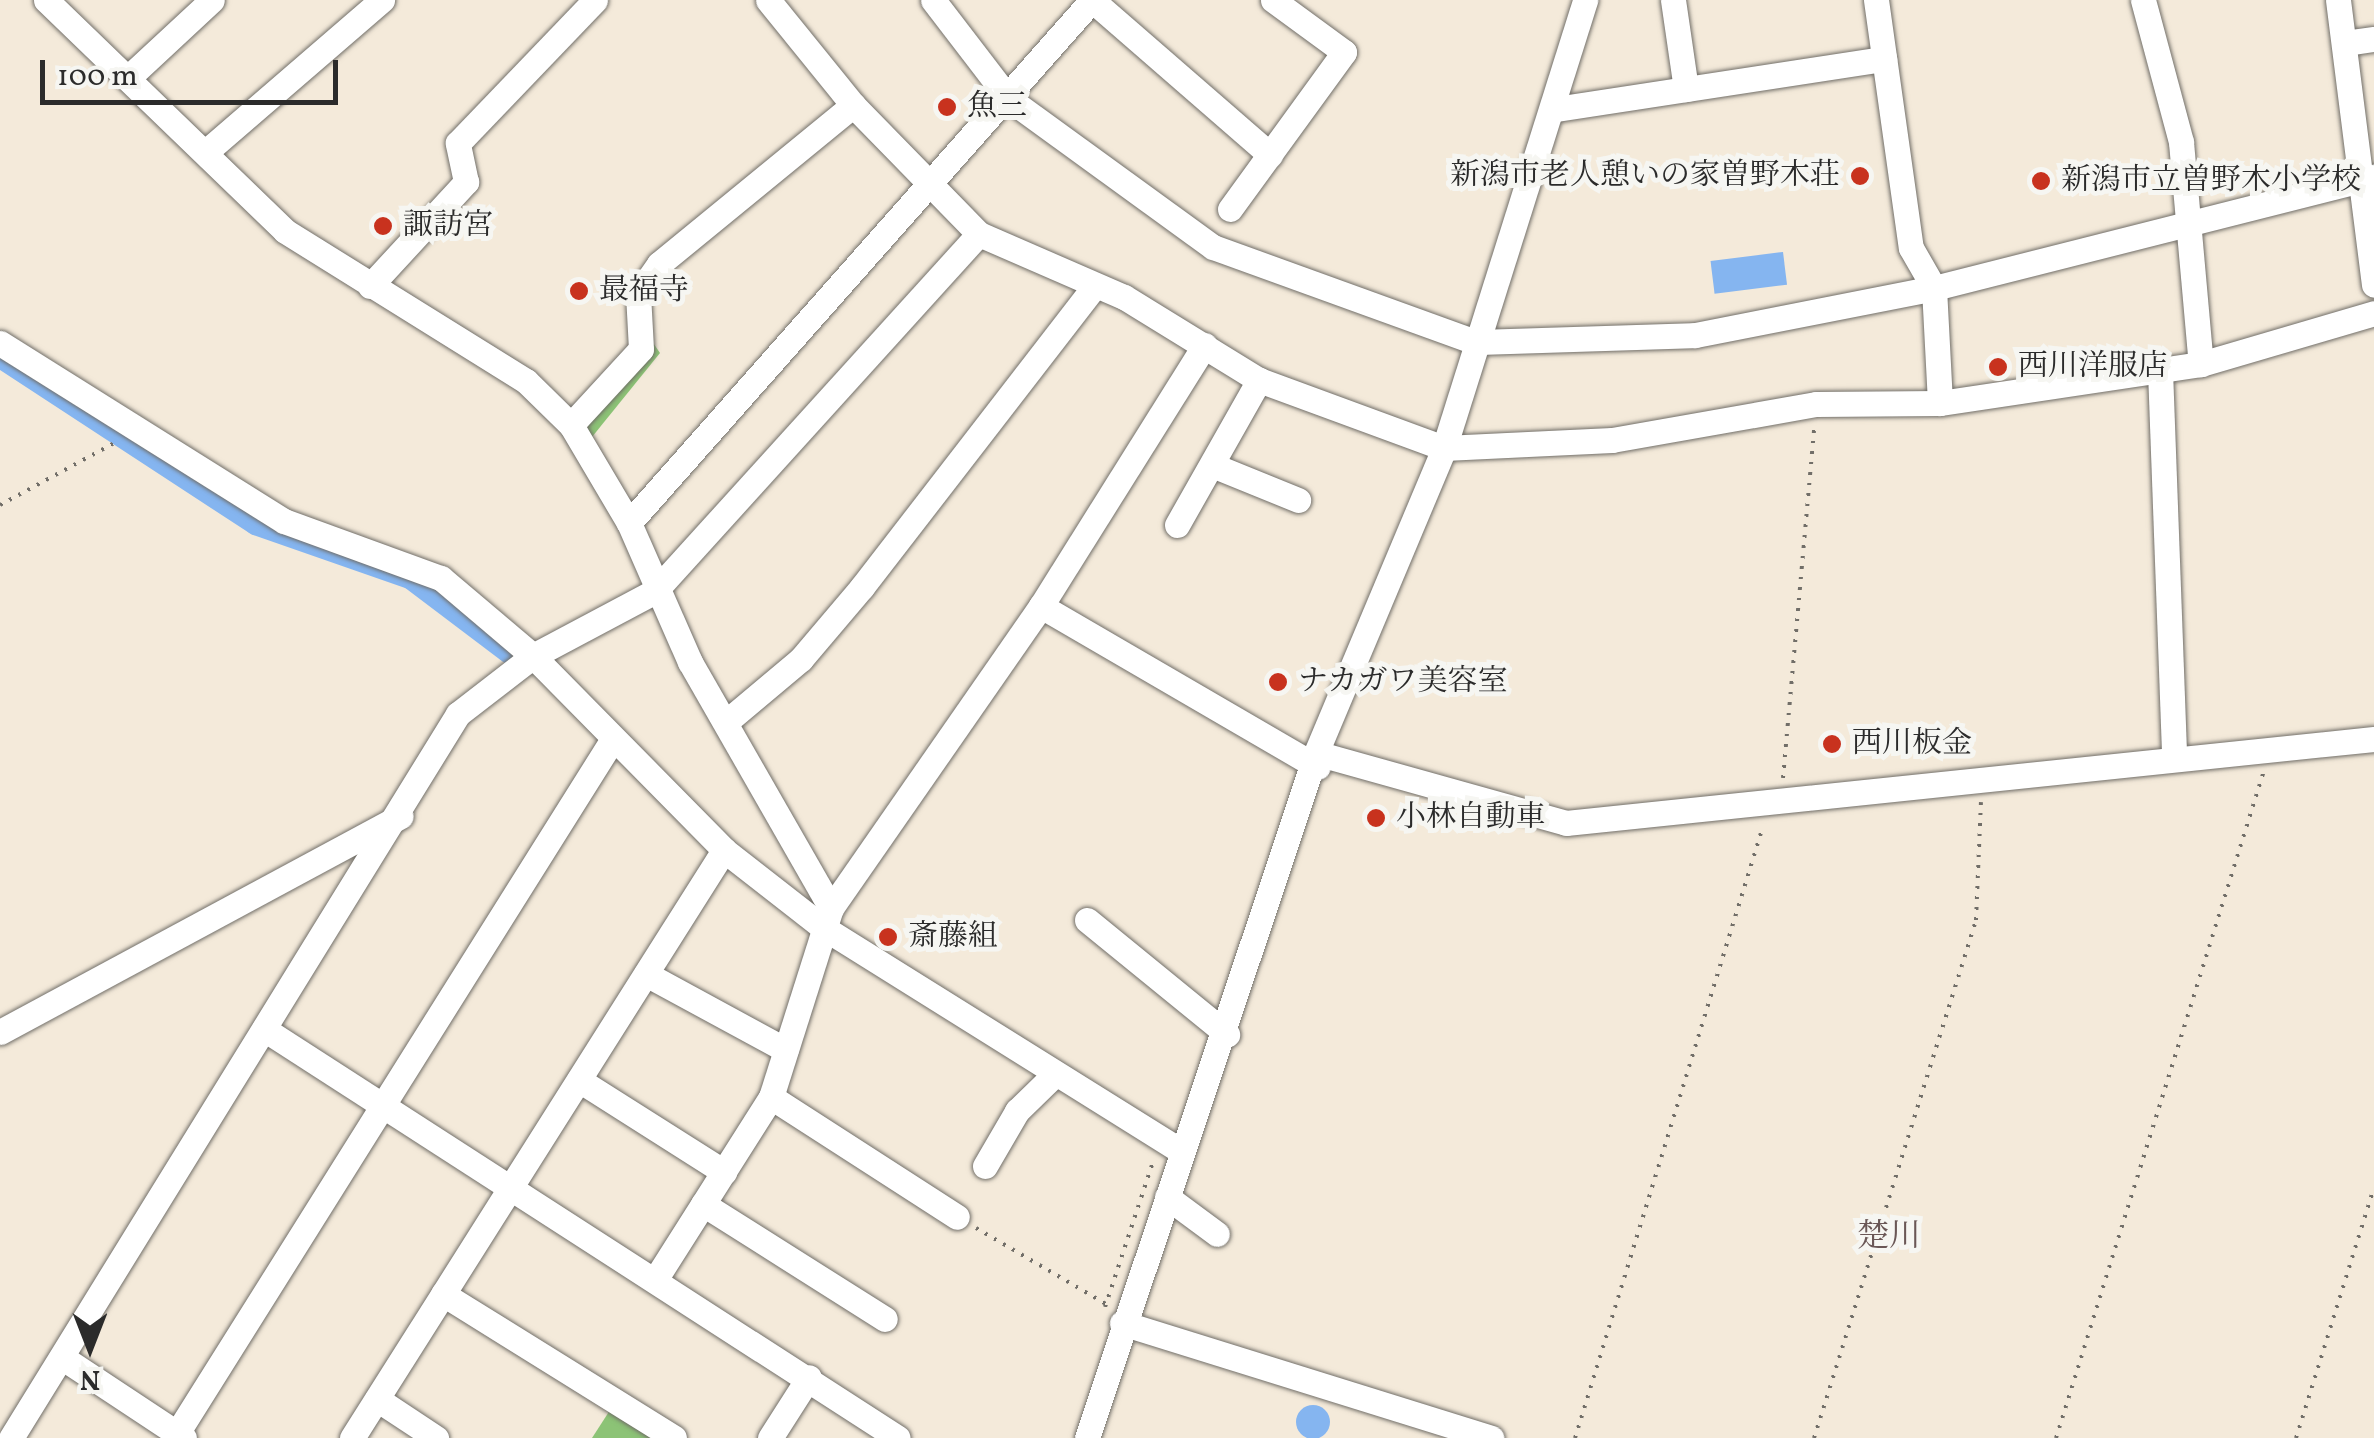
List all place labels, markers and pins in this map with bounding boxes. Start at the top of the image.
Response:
place label: 魚三 [967,89,1027,125]
marker: 魚三 [936,96,958,118]
place label: 新潟市老人憩いの家曽野木荘 [1450,158,1840,194]
place label: 新潟市立曽野木小学校 [2061,163,2361,199]
marker: 新潟市老人憩いの家曽野木荘 [1849,165,1871,187]
marker: 新潟市立曽野木小学校 [2030,170,2052,192]
place label: 諏訪宮 [403,208,493,244]
marker: 諏訪宮 [372,215,394,237]
place label: 最福寺 [599,273,689,309]
marker: 最福寺 [568,280,590,302]
place label: 西川洋服店 [2018,349,2168,385]
marker: 西川洋服店 [1987,356,2009,378]
place label: ナカガワ美容室 [1298,664,1508,700]
marker: ナカガワ美容室 [1267,671,1289,693]
place label: 西川板金 [1852,726,1972,762]
marker: 西川板金 [1821,733,1843,755]
place label: 小林自動車 [1396,800,1546,836]
marker: 小林自動車 [1365,807,1387,829]
place label: 斎藤組 [908,919,998,955]
marker: 斎藤組 [877,926,899,948]

